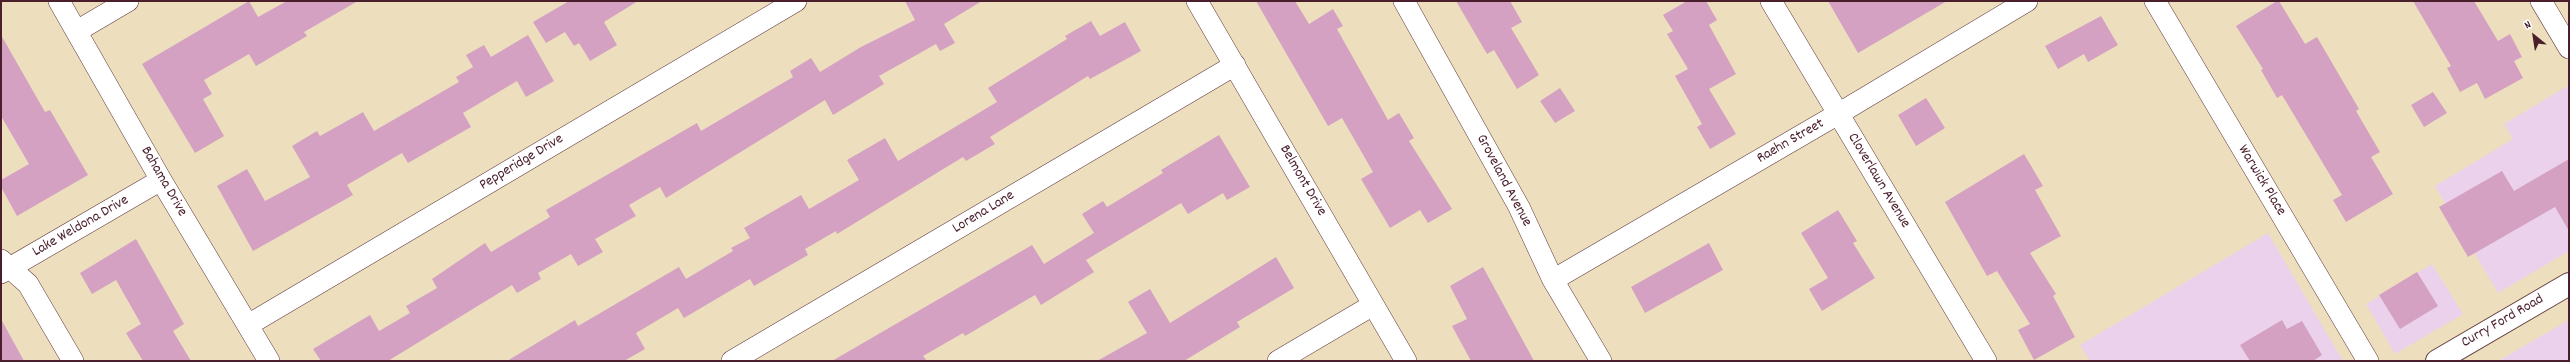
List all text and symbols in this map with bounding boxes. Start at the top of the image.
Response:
north arrow [2514,16,2554,56]
text: N [2522,17,2534,34]
street label: Raehn Street [1754,116,1828,168]
street label: Cloverlawn Avenue [1843,130,1913,232]
street label: Pepperidge Drive [477,131,567,195]
street label: Groveland Avenue [1471,132,1535,230]
street label: Belmont Drive [1274,142,1330,220]
street label: Warwick Place [2233,142,2289,220]
street label: Bahama Drive [136,144,190,220]
street label: Lorena Lane [950,187,1018,239]
street label: Lake Weldona Drive [30,192,132,262]
street label: Curry Ford Road [2459,291,2547,353]

